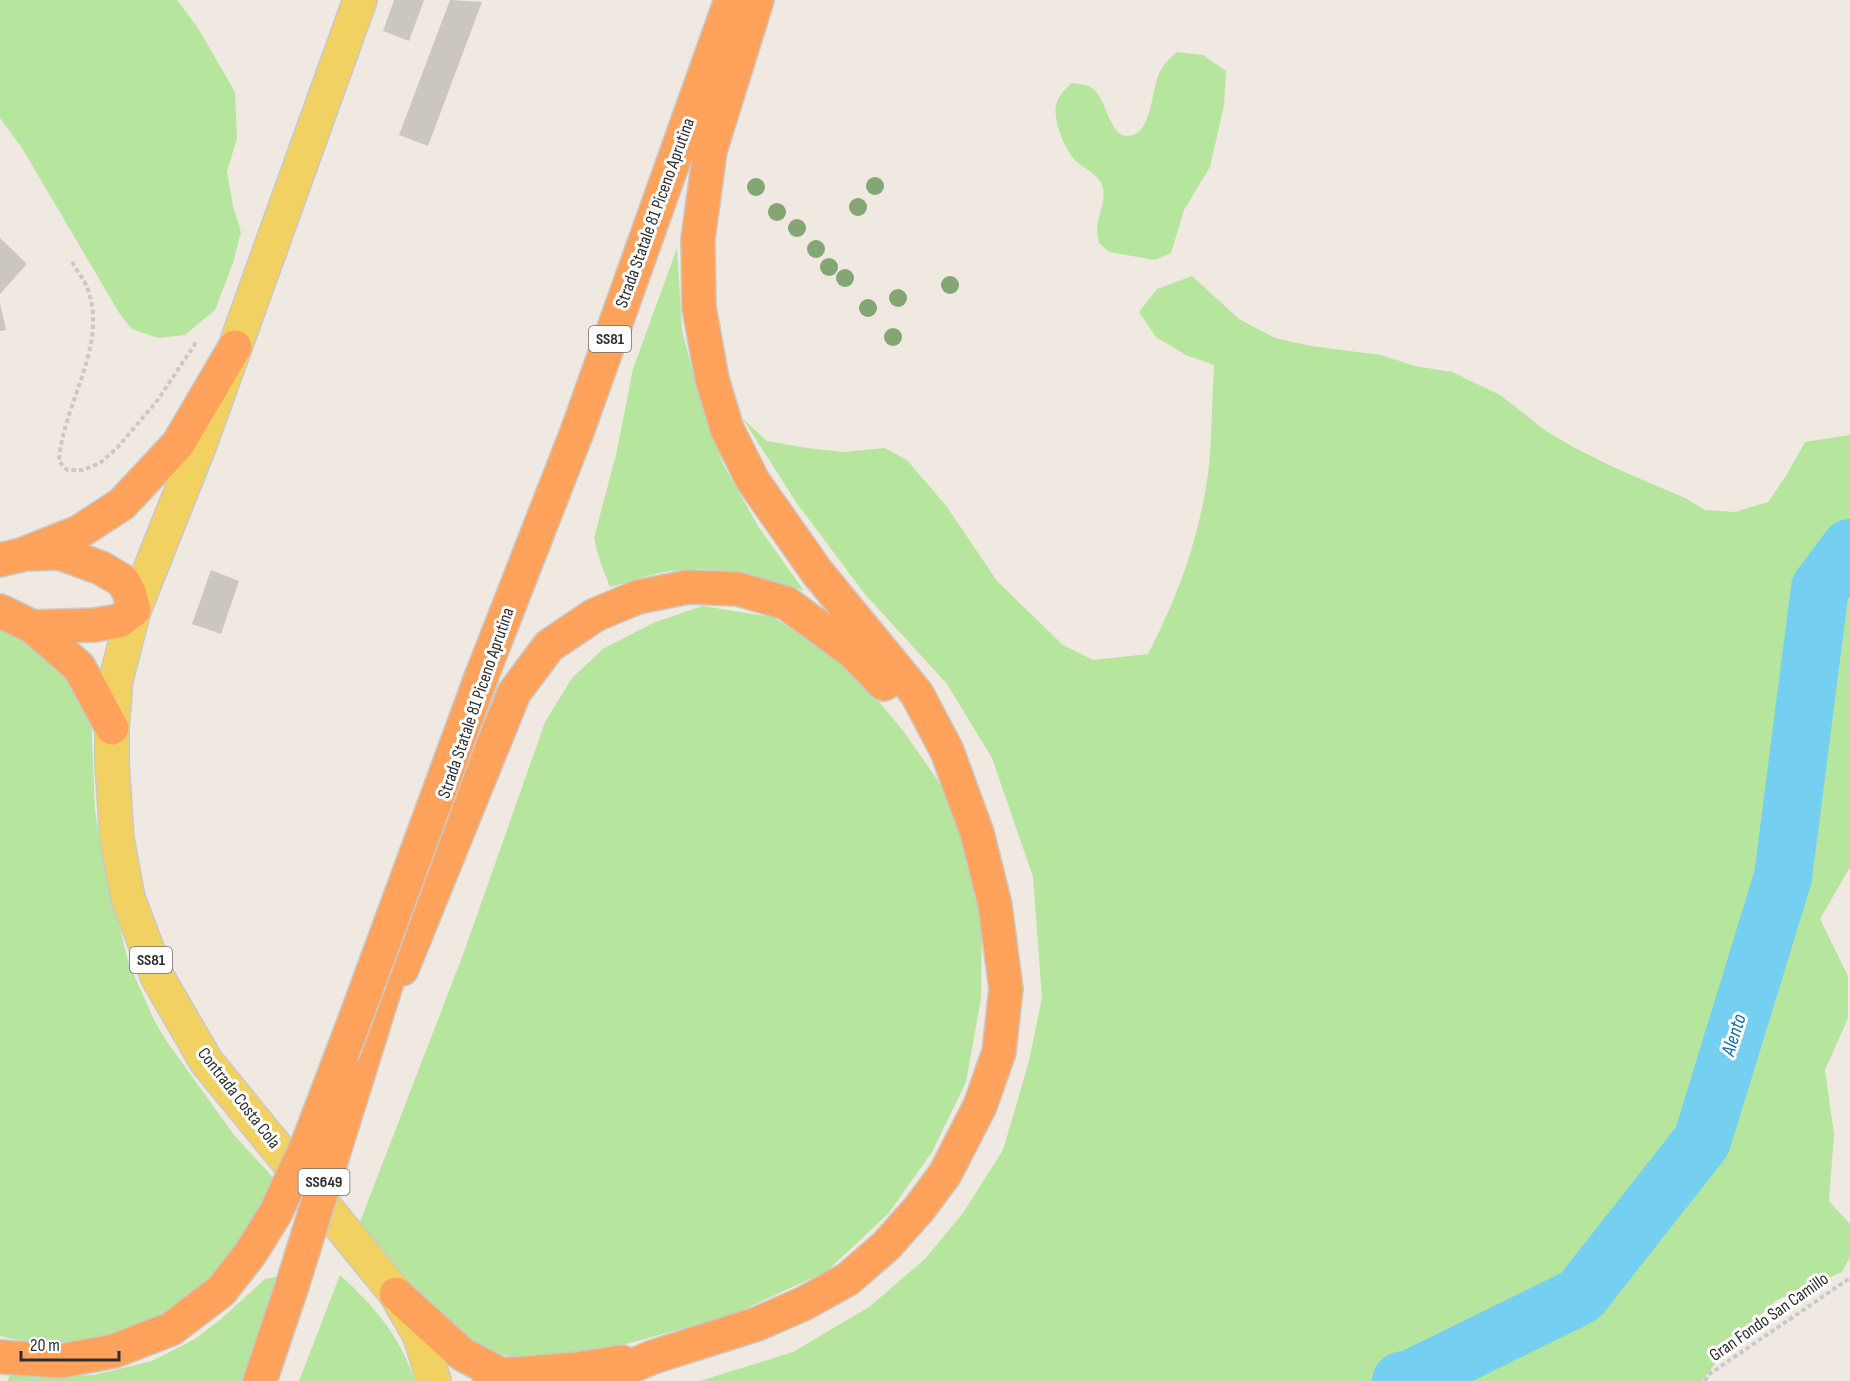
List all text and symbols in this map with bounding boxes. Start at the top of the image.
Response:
street label: Strada Statale 81 Piceno Aprutina [611,115,699,311]
road number: SS81 [589,326,631,352]
street label: Strada Statale 81 Piceno Aprutina [433,605,519,801]
road number: SS81 [130,947,172,973]
water label: Alento [1716,1011,1752,1060]
street label: Contrada Costa Cola [193,1043,285,1153]
road number: SS649 [298,1169,350,1195]
street label: Gran Fondo San Camillo [1705,1268,1833,1366]
scale bar [21,1324,118,1362]
text: 20 m [30,1335,60,1356]

